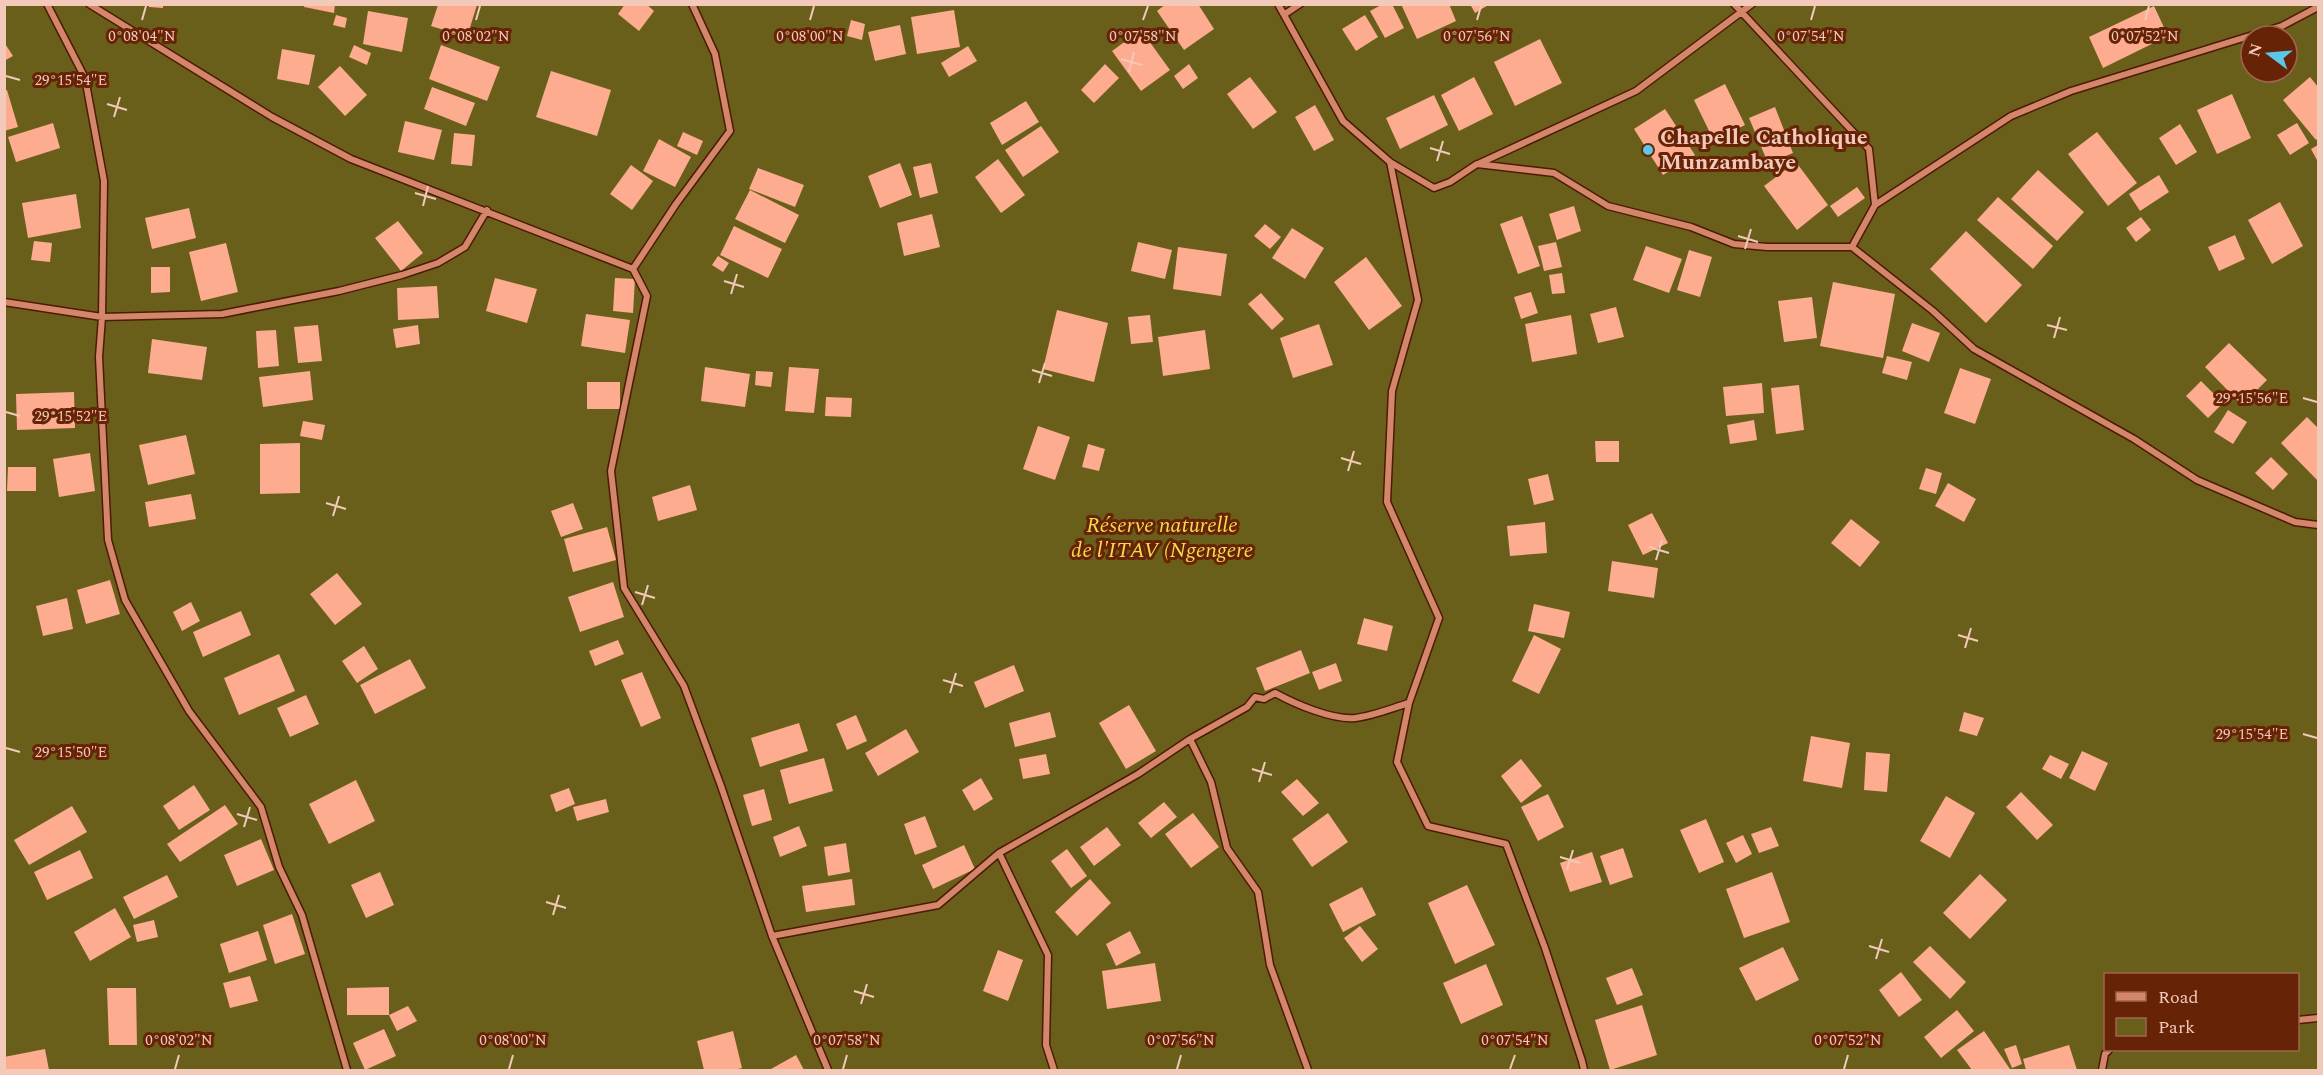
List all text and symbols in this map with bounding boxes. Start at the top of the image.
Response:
north arrow [2239,24,2299,84]
text: 0°08'04"N [108,25,176,48]
text: 0°08'02"N [442,25,510,48]
text: 0°08'00"N [776,25,844,48]
text: 0°07'58"N [1109,25,1177,48]
text: 0°07'56"N [1443,25,1511,48]
text: 0°07'54"N [1777,25,1845,48]
text: 0°07'52"N [2111,25,2179,48]
text: N [2242,41,2269,60]
text: 29°15'54"E [35,69,107,92]
place label: Chapelle Catholique Munzambaye [1660,121,1868,179]
marker: Chapelle Catholique Munzambaye [1641,143,1655,157]
text: 29°15'56"E [2216,387,2288,410]
text: 29°15'52"E [35,405,107,428]
park label: Réserve naturelle de l'ITAV (Ngengere [1071,509,1253,567]
text: 29°15'54"E [2216,723,2288,746]
text: 29°15'50"E [35,741,107,764]
legend [2104,973,2299,1051]
text: Road [2158,984,2199,1011]
text: Park [2158,1014,2195,1041]
text: 0°08'02"N [145,1029,213,1052]
text: 0°08'00"N [479,1029,547,1052]
text: 0°07'58"N [813,1029,881,1052]
text: 0°07'56"N [1147,1029,1215,1052]
text: 0°07'54"N [1481,1029,1549,1052]
text: 0°07'52"N [1814,1029,1882,1052]

